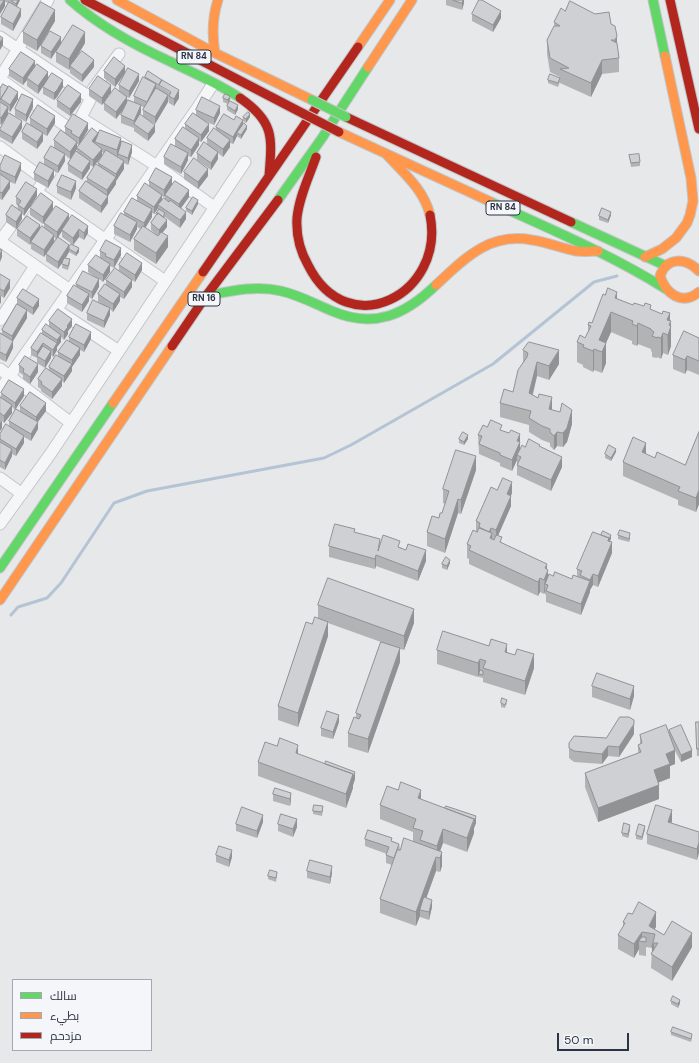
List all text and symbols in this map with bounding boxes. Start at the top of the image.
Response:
road number: RN 84 [177,50,211,64]
road number: RN 84 [486,201,520,215]
road number: RN 16 [188,292,220,306]
legend [12,979,152,1051]
text: سالك [50,988,77,1004]
text: بطيء [50,1008,79,1024]
scale bar [559,1025,631,1051]
text: مزدحم [50,1028,82,1044]
text: 50 m [564,1032,593,1048]

